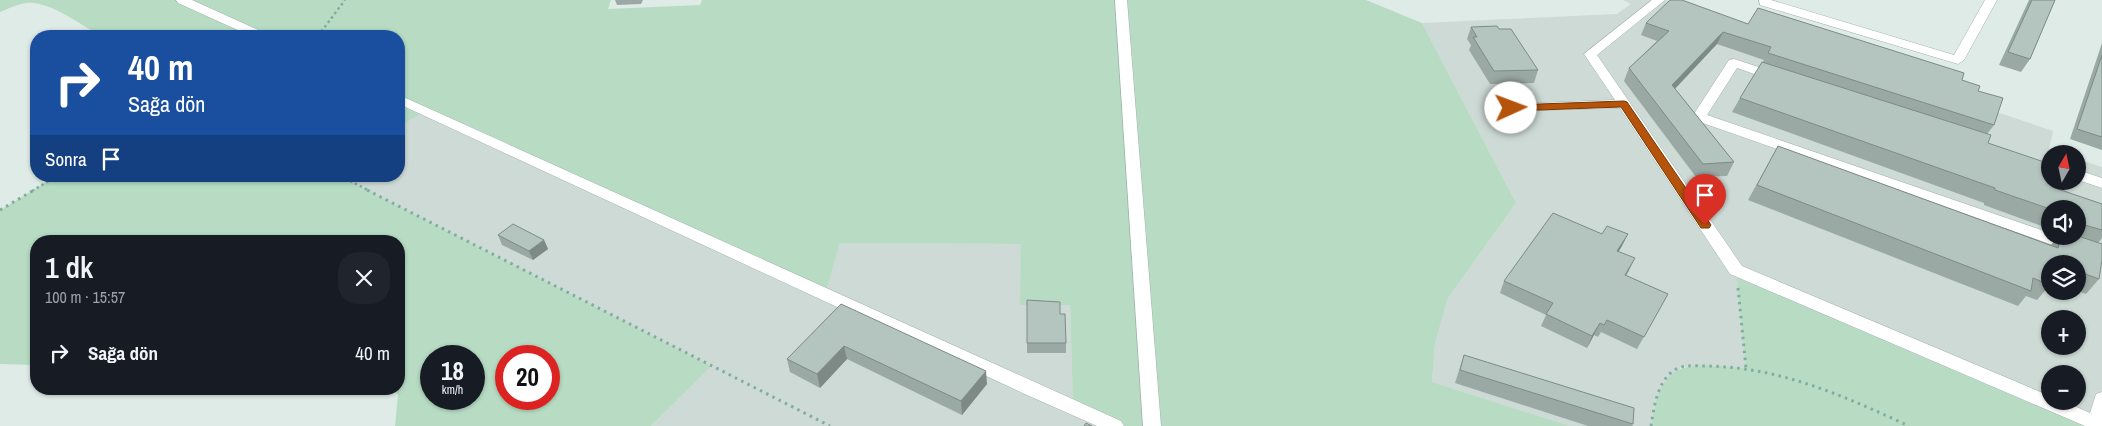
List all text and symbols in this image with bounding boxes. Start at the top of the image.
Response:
text: 40 m [128,44,193,91]
icon: right [45,50,110,115]
position arrow [1484,81,1536,133]
text: Sağa dön [128,89,205,119]
icon: arrive [97,145,125,173]
north arrow [2041,145,2086,190]
map controls [2041,145,2086,410]
text: Sonra [45,146,87,172]
pin [1684,174,1726,225]
icon: arrive [1691,181,1719,209]
button: sound [2041,200,2086,245]
text: 1 dk [45,247,93,287]
button: close [338,252,390,304]
button: layers [2041,255,2086,300]
text: 100 m · 15:57 [45,286,125,308]
button: + [2041,310,2086,355]
icon: right [45,339,73,367]
text: Sağa dön [88,340,158,366]
text: 40 m [355,340,390,366]
speed limit sign: 20 [495,345,560,410]
text: 18 [441,354,464,388]
button: − [2041,365,2086,410]
text: km/h [442,382,463,398]

